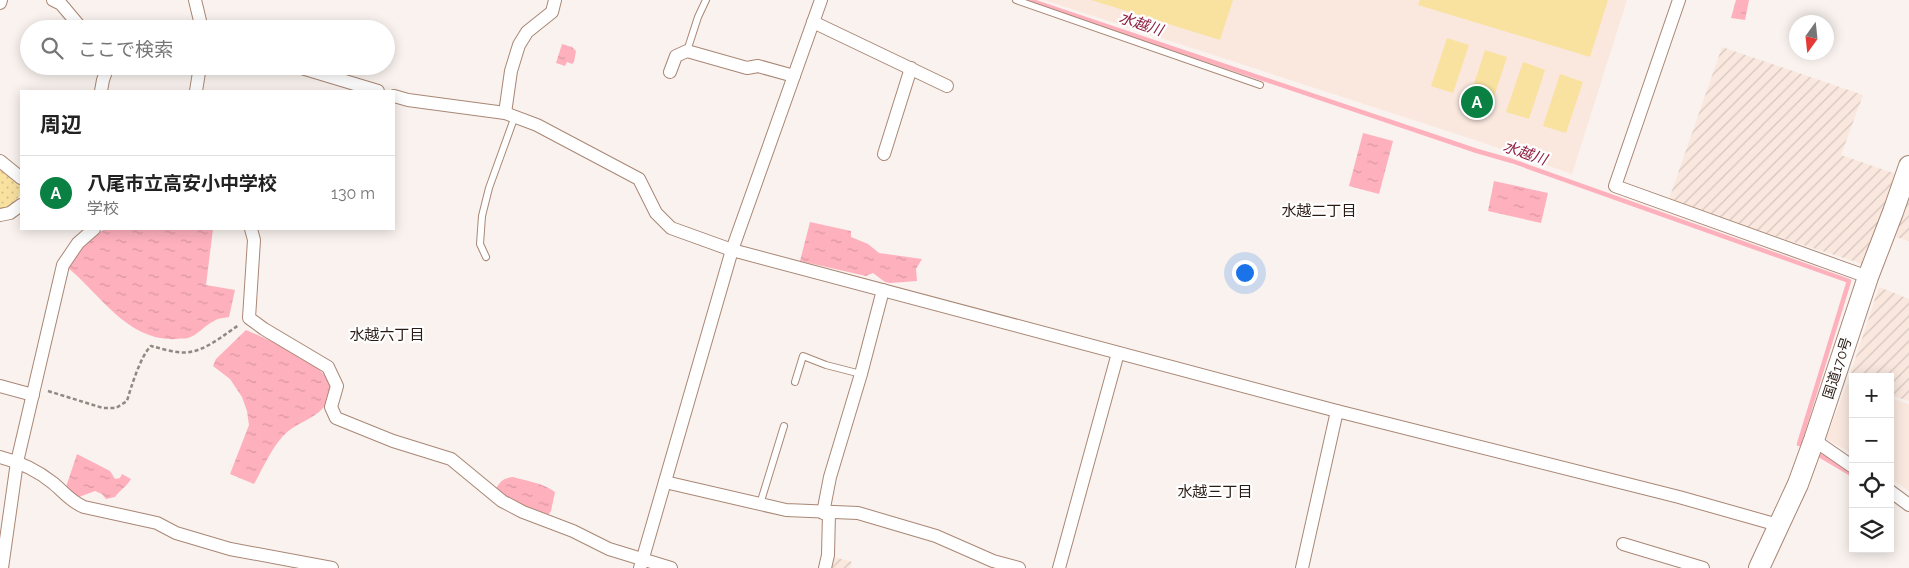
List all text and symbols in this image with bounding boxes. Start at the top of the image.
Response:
water label: 水越川 [1117,8,1167,40]
north arrow [1789,15,1834,60]
search box [20,20,395,75]
icon: search [38,34,66,62]
text: ここで検索 [78,38,173,60]
pin: A [1461,83,1493,121]
text: 周辺 [40,112,82,137]
water label: 水越川 [1501,137,1551,169]
text: 八尾市立高安小中学校 [87,172,277,194]
text: A [51,184,61,203]
text: 130 m [331,184,375,203]
text: 学校 [87,199,119,218]
district label: 水越二丁目 [1281,202,1357,220]
your location [1232,260,1258,286]
district label: 水越六丁目 [349,326,425,344]
street label: 国道170号 [1820,335,1854,401]
map controls [1849,373,1894,553]
button: + [1849,373,1894,418]
button: − [1849,418,1894,463]
button: locate [1849,463,1894,508]
district label: 水越三丁目 [1177,483,1253,501]
button: layers [1849,508,1894,553]

